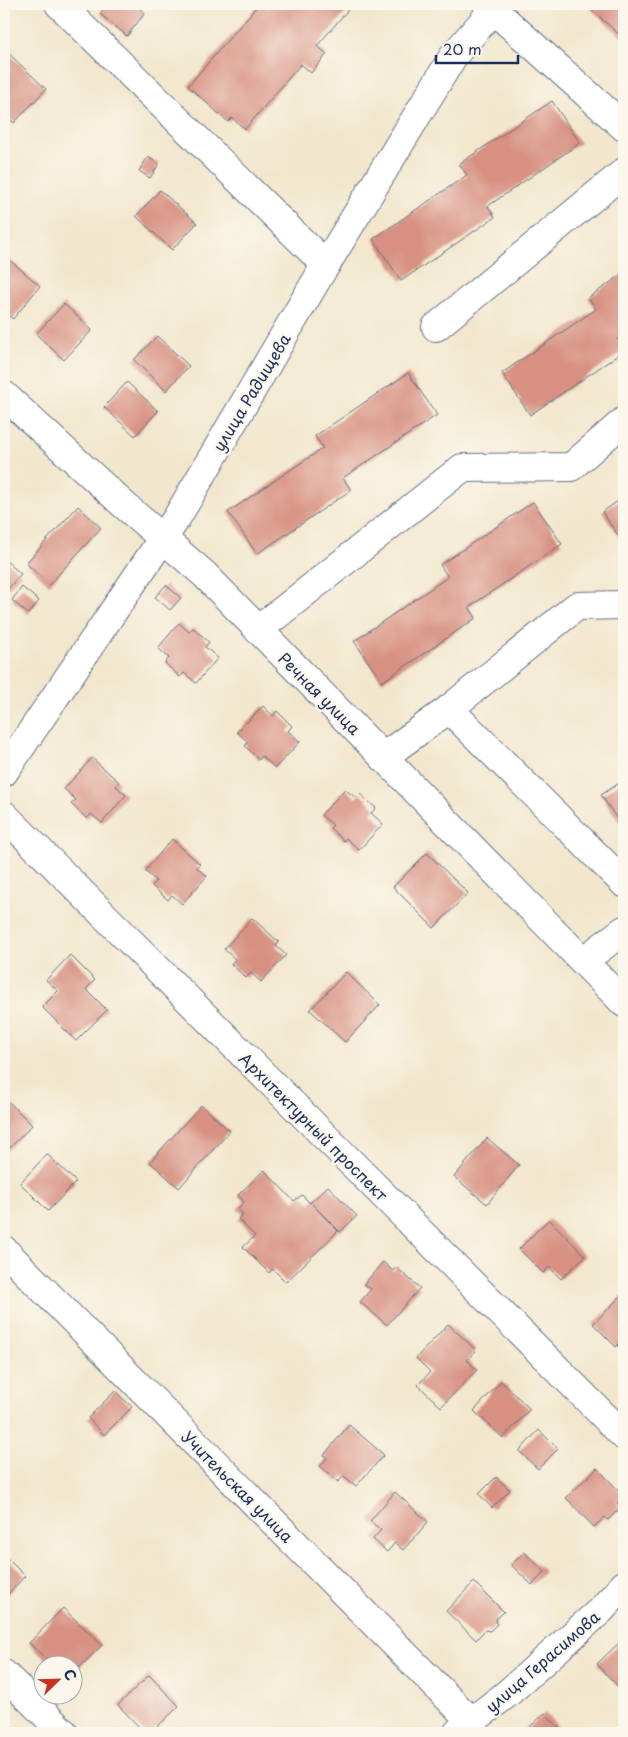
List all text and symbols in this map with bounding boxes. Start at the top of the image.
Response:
scale bar [436,32,518,64]
text: 20 m [443,37,482,60]
street label: улица Радищева [206,328,296,456]
street label: Речная улица [273,646,367,740]
street label: Архитектурный проспект [234,1046,394,1206]
street label: Учительская улица [177,1425,299,1547]
street label: улица Герасимова [480,1604,604,1717]
north arrow [32,1654,82,1704]
text: С [59,1666,82,1684]

